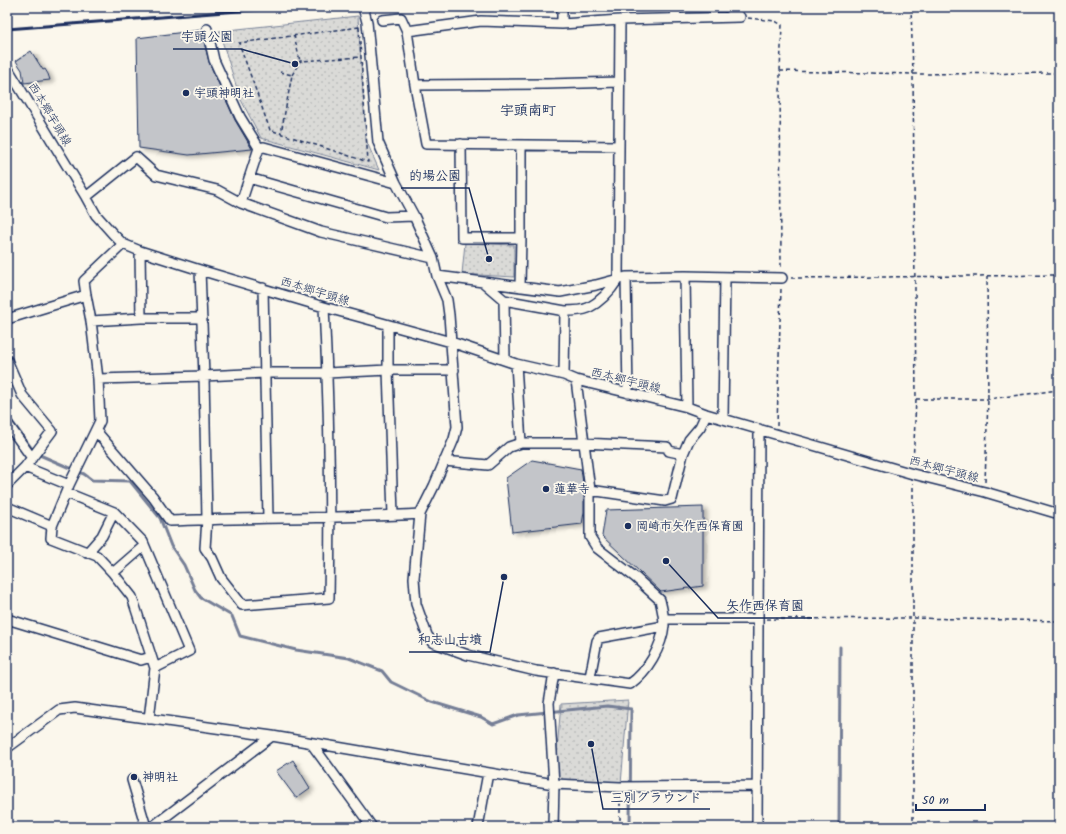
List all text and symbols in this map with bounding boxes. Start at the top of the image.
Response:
callout: 宇頭公園 [173,24,241,49]
text: 宇頭公園 [181,27,233,48]
street label: 西本郷宇頭線 [23,78,76,150]
place label: 宇頭神明社 [194,84,254,103]
marker: 宇頭神明社 [181,88,191,98]
district label: 宇頭南町 [500,100,556,122]
callout: 的場公園 [401,163,469,188]
text: 的場公園 [409,166,461,187]
street label: 西本郷宇頭線 [278,272,352,311]
street label: 西本郷宇頭線 [589,363,663,398]
street label: 西本郷宇頭線 [907,451,981,488]
place label: 蓮華寺 [554,480,590,499]
marker: 蓮華寺 [541,484,551,494]
place label: 岡崎市矢作西保育園 [636,517,744,536]
marker: 岡崎市矢作西保育園 [623,521,633,531]
callout: 矢作西保育園 [718,593,812,618]
text: 矢作西保育園 [726,596,804,617]
callout: 和志山古墳 [409,627,490,652]
text: 和志山古墳 [417,630,483,651]
place label: 神明社 [142,768,178,787]
marker: 神明社 [129,772,139,782]
callout: 三別グラウンド [603,784,710,809]
scale bar [916,786,985,812]
text: 三別グラウンド [610,788,702,809]
text: 50 m [922,791,949,810]

